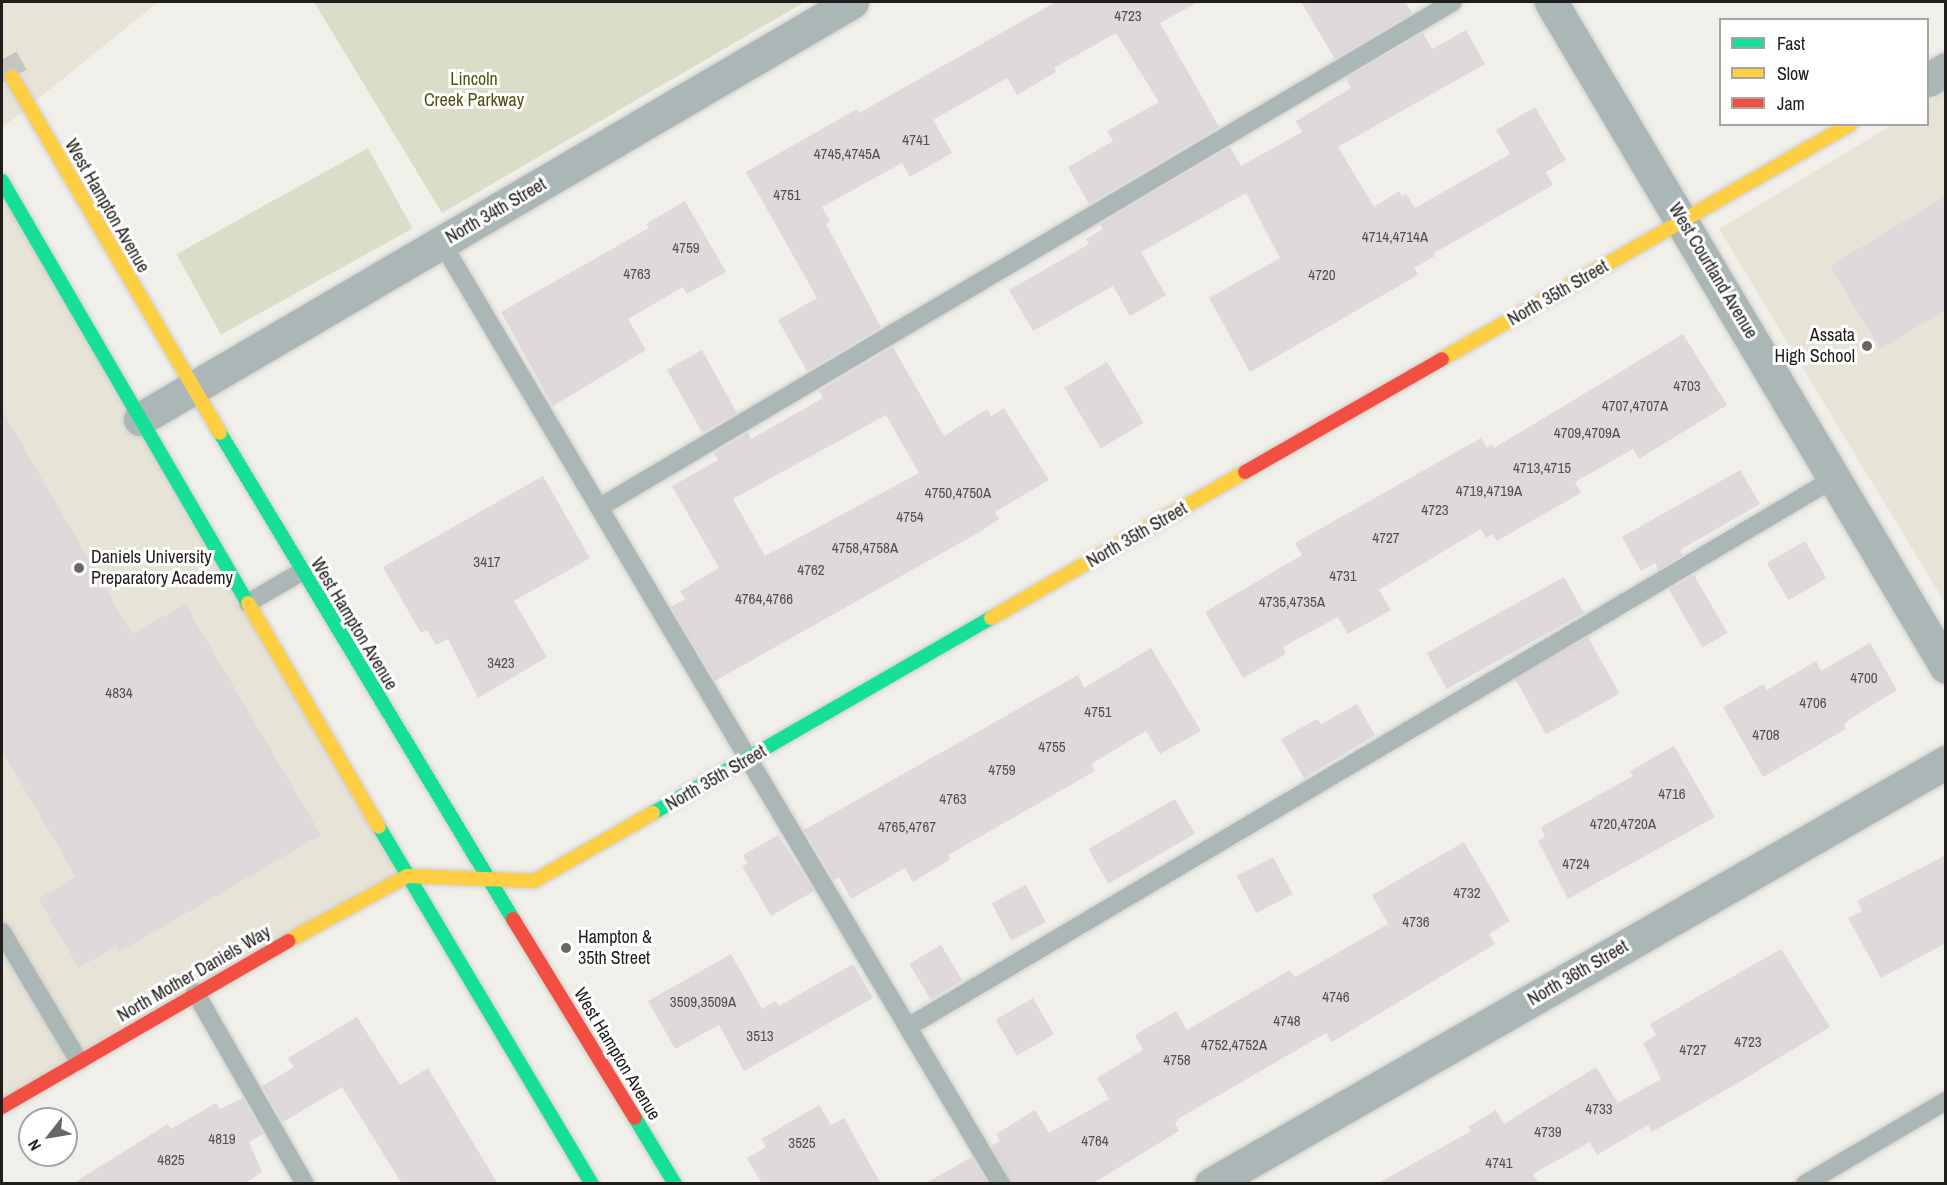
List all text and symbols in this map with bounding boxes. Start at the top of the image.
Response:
house number: 4723 [1114,7,1142,25]
legend [1719,18,1929,126]
text: Fast [1777,31,1805,56]
text: Slow [1777,61,1809,86]
park label: Lincoln Creek Parkway [424,69,524,112]
text: Jam [1777,91,1805,116]
house number: 4741 [902,131,930,149]
street label: West Hampton Avenue [60,135,154,277]
house number: 4745,4745A [814,145,880,163]
street label: North 34th Street [442,174,550,248]
house number: 4751 [773,186,801,204]
street label: West Courtland Avenue [1664,199,1762,343]
house number: 4714,4714A [1362,228,1428,246]
house number: 4759 [672,239,700,257]
street label: North 35th Street [1504,256,1612,330]
house number: 4763 [623,265,651,283]
house number: 4720 [1308,266,1336,284]
place label: Assata High School [1775,325,1855,368]
marker: Assata High School [1860,339,1874,353]
house number: 4703 [1673,377,1701,395]
house number: 4707,4707A [1602,397,1668,415]
house number: 4709,4709A [1554,424,1620,442]
house number: 4713,4715 [1513,459,1571,477]
house number: 4719,4719A [1456,482,1522,500]
house number: 4750,4750A [925,484,991,502]
street label: North 35th Street [1083,498,1191,572]
house number: 4723 [1421,501,1449,519]
house number: 4754 [896,508,924,526]
house number: 4727 [1372,529,1400,547]
house number: 4758,4758A [832,539,898,557]
place label: Daniels University Preparatory Academy [91,547,234,590]
house number: 3417 [473,553,501,571]
street label: West Hampton Avenue [306,554,402,694]
marker: Daniels University Preparatory Academy [72,561,86,575]
house number: 4762 [797,561,825,579]
house number: 4731 [1329,567,1357,585]
house number: 4764,4766 [735,590,793,608]
house number: 4735,4735A [1259,593,1325,611]
house number: 3423 [487,654,515,672]
house number: 4700 [1850,669,1878,687]
house number: 4834 [105,684,133,702]
house number: 4706 [1799,694,1827,712]
house number: 4751 [1084,703,1112,721]
house number: 4708 [1752,726,1780,744]
house number: 4755 [1038,738,1066,756]
street label: North 35th Street [662,741,770,815]
house number: 4759 [988,761,1016,779]
house number: 4716 [1658,785,1686,803]
house number: 4763 [939,790,967,808]
house number: 4720,4720A [1590,815,1656,833]
house number: 4765,4767 [878,818,936,836]
house number: 4724 [1562,855,1590,873]
house number: 4732 [1453,884,1481,902]
house number: 4736 [1402,913,1430,931]
street label: North Mother Daniels Way [114,921,274,1027]
place label: Hampton & 35th Street [578,927,652,970]
street label: North 36th Street [1524,936,1632,1010]
marker: Hampton & 35th Street [559,941,573,955]
street label: West Hampton Avenue [569,984,665,1124]
house number: 4746 [1322,988,1350,1006]
house number: 3509,3509A [670,993,736,1011]
house number: 4748 [1273,1012,1301,1030]
house number: 3513 [746,1027,774,1045]
house number: 4723 [1734,1033,1762,1051]
house number: 4752,4752A [1201,1036,1267,1054]
house number: 4727 [1679,1041,1707,1059]
house number: 4758 [1163,1051,1191,1069]
house number: 4733 [1585,1100,1613,1118]
north arrow [18,1107,78,1167]
house number: 4739 [1534,1123,1562,1141]
house number: 4819 [208,1130,236,1148]
house number: 4764 [1081,1132,1109,1150]
house number: 3525 [788,1134,816,1152]
text: N [22,1136,46,1155]
house number: 4825 [157,1151,185,1169]
house number: 4741 [1485,1154,1513,1172]

